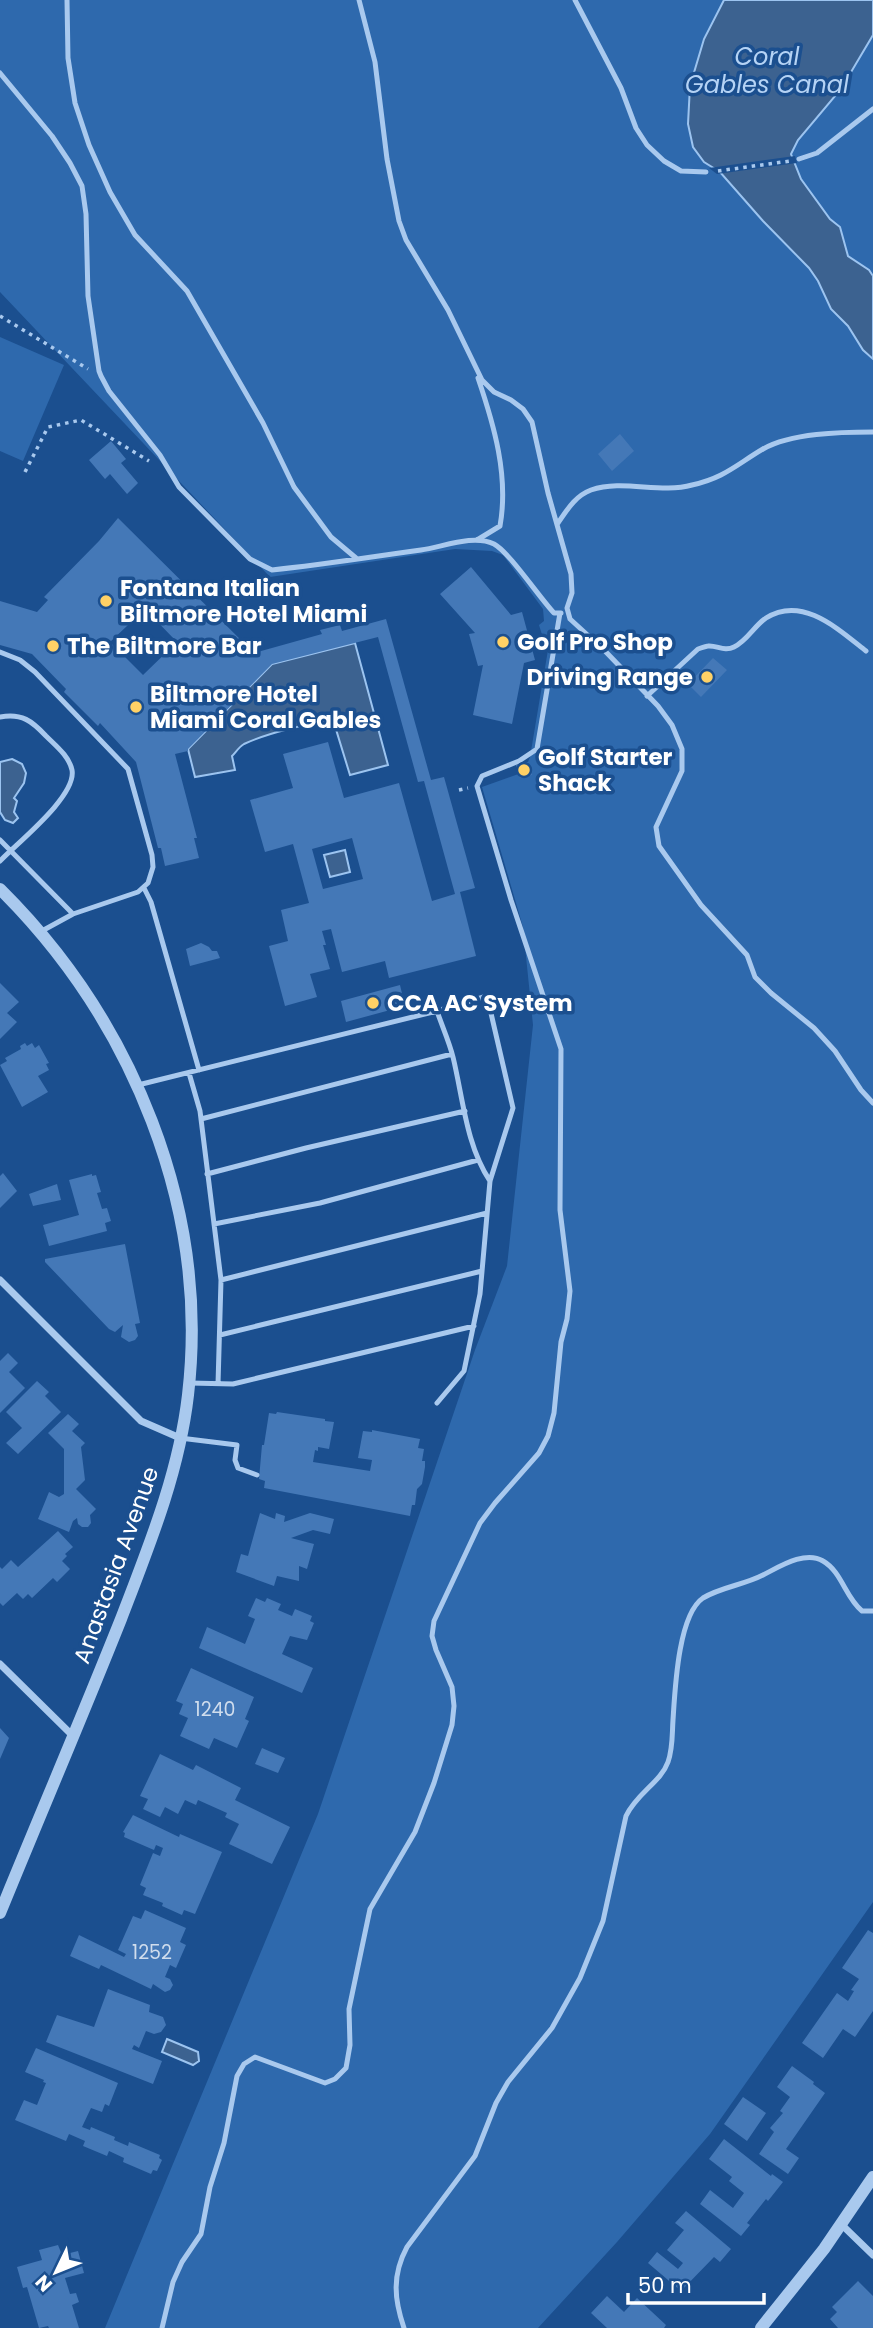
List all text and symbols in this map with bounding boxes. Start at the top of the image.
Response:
water label: Coral Gables Canal [685,40,849,101]
place label: Fontana Italian Biltmore Hotel Miami [120,572,367,630]
marker: Fontana Italian Biltmore Hotel Miami [98,593,114,609]
place label: Golf Pro Shop [517,626,673,658]
place label: The Biltmore Bar [67,630,262,662]
marker: Golf Pro Shop [495,634,511,650]
marker: The Biltmore Bar [45,638,61,654]
place label: Driving Range [527,661,693,693]
marker: Driving Range [699,669,715,685]
place label: Biltmore Hotel Miami Coral Gables [150,678,381,736]
marker: Biltmore Hotel Miami Coral Gables [128,699,144,715]
place label: Golf Starter Shack [538,741,673,799]
marker: Golf Starter Shack [516,762,532,778]
place label: CCA AC System [387,987,573,1019]
marker: CCA AC System [365,995,381,1011]
street label: Anastasia Avenue [65,1462,167,1668]
house number: 1240 [195,1696,235,1723]
house number: 1252 [132,1939,172,1966]
north arrow [21,2237,91,2307]
scale bar [628,2262,764,2306]
text: N [29,2269,59,2298]
text: 50 m [638,2271,692,2300]

